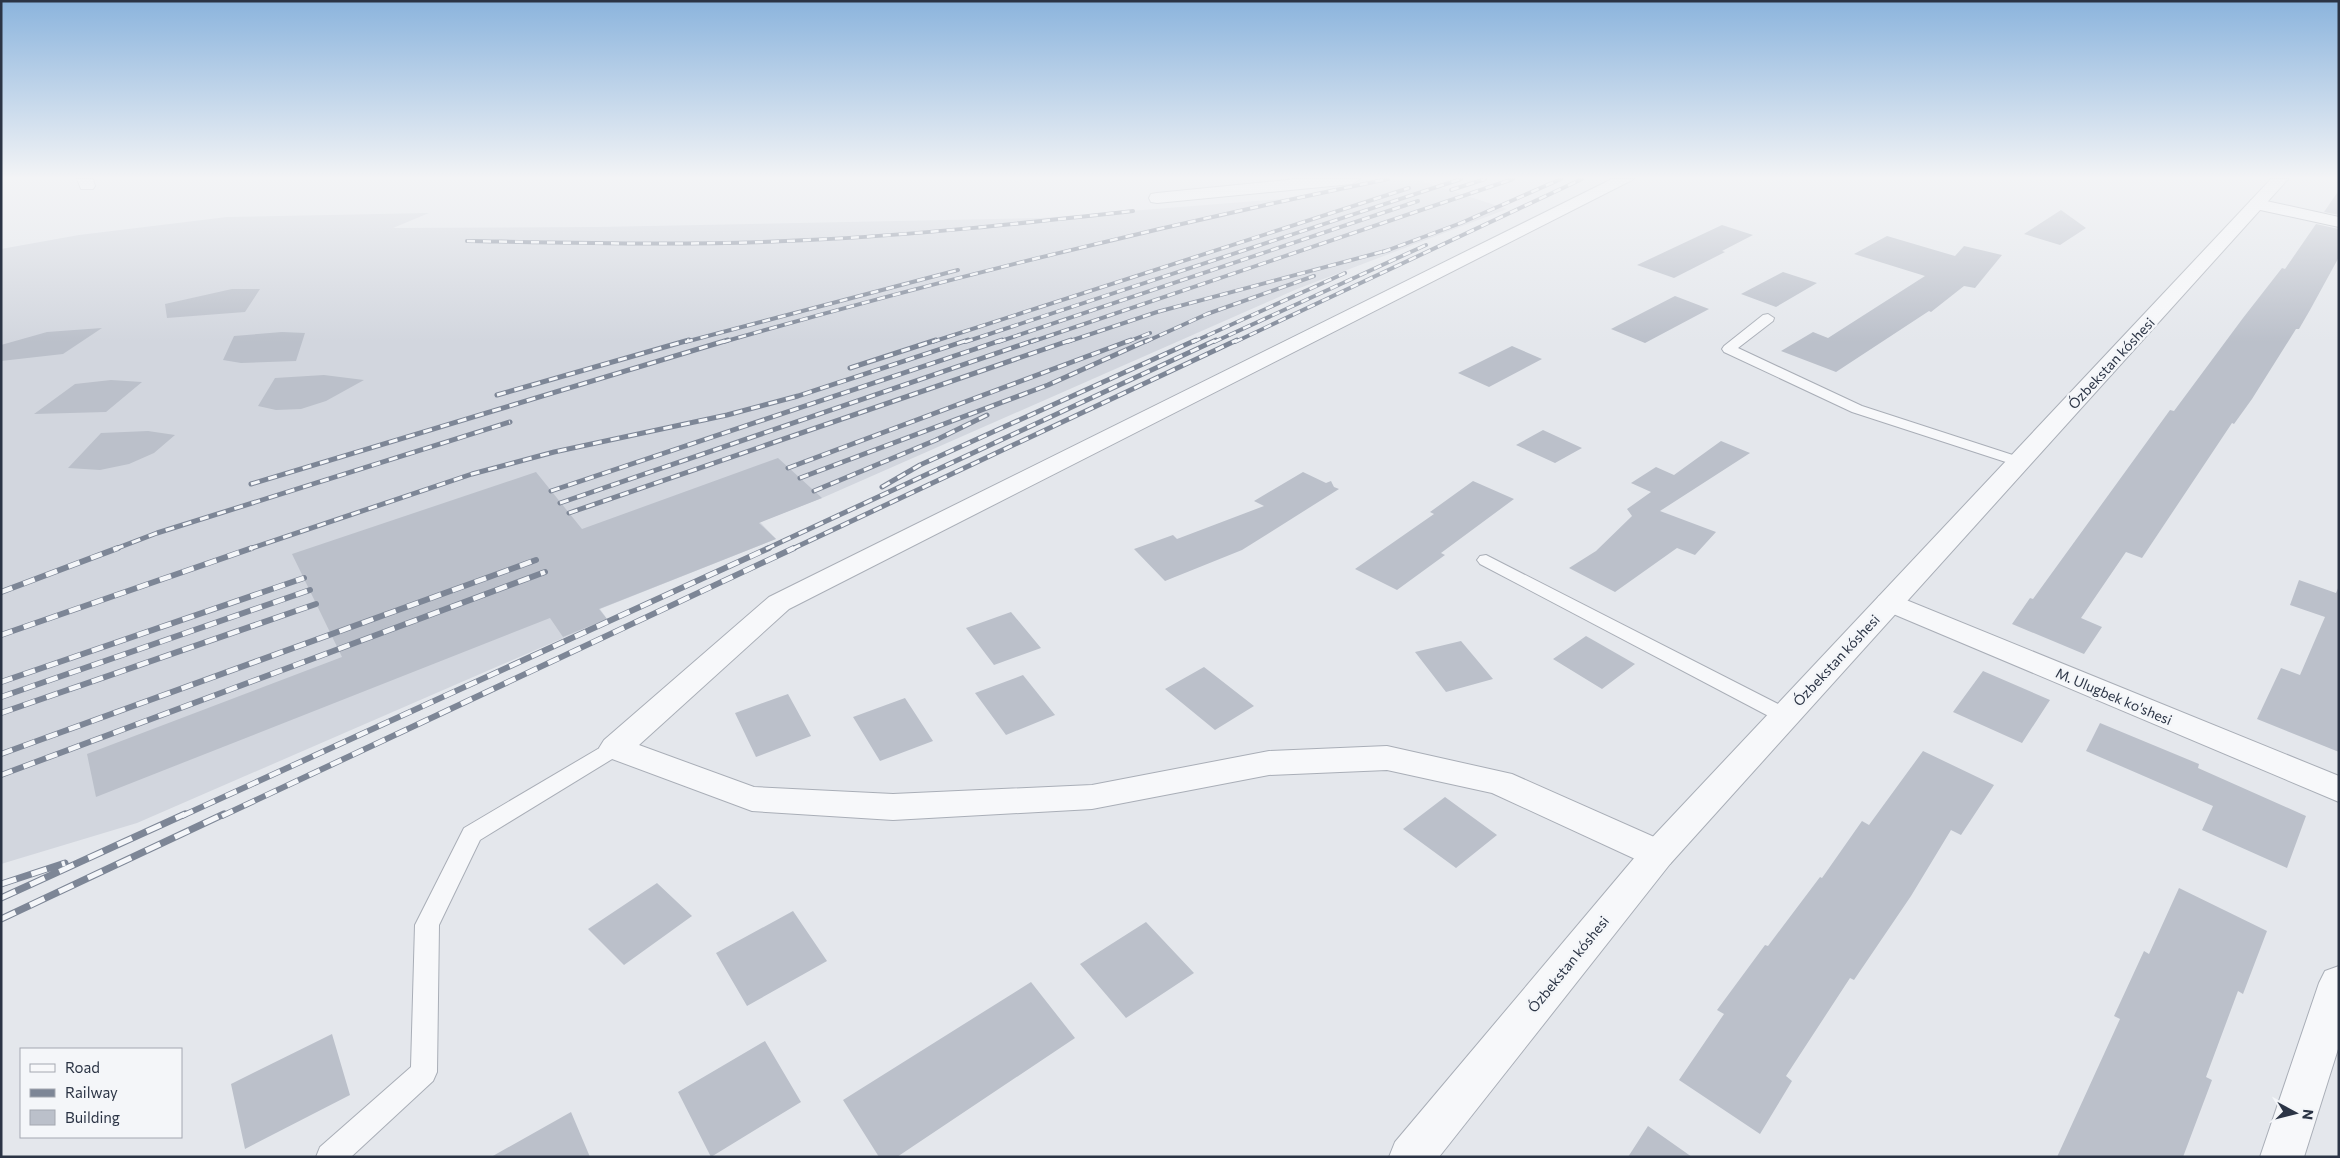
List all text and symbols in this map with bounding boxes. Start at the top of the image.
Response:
street label: Ózbekstan kóshesi [2064,314,2158,412]
street label: Ózbekstan kóshesi [1789,611,1883,709]
street label: M. Ulugbek ko'shesi [2053,664,2175,728]
street label: Ózbekstan kóshesi [1524,912,1612,1016]
legend [20,1048,182,1138]
text: Road [65,1058,100,1076]
text: Railway [65,1083,118,1101]
north arrow [2270,1088,2320,1138]
text: Building [65,1108,120,1126]
text: N [2299,1108,2317,1121]

